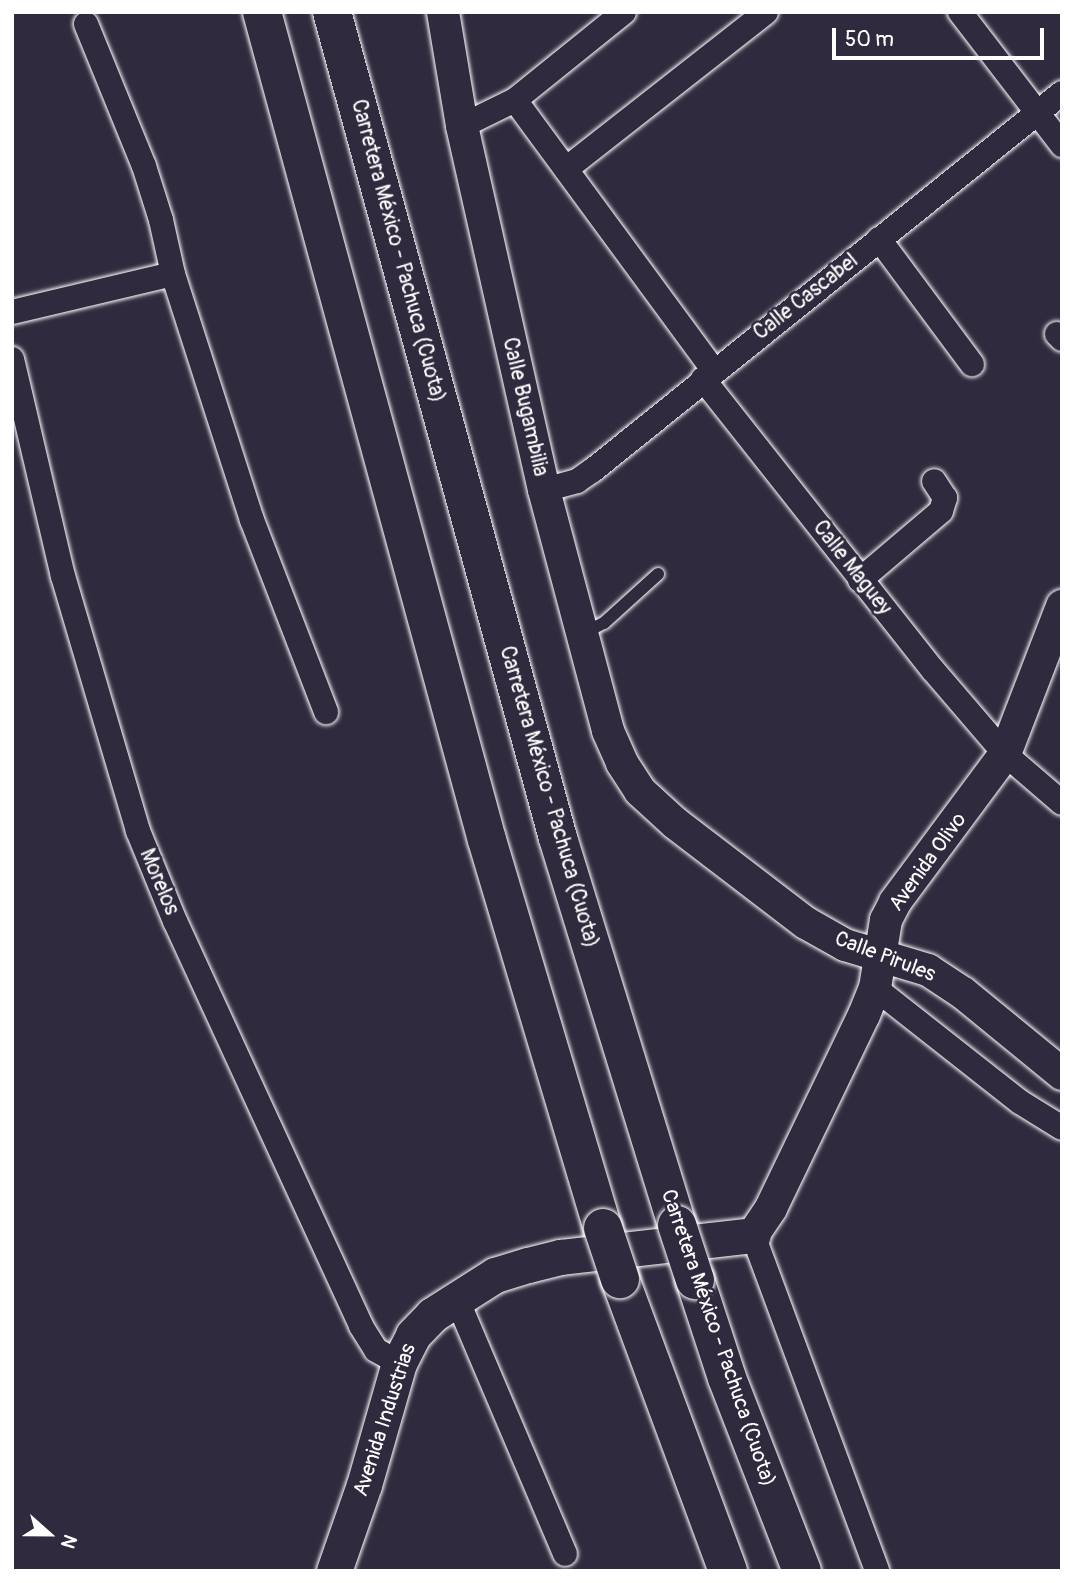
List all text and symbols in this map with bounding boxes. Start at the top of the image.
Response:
scale bar [836,14,1048,58]
text: 50 m [845,26,894,53]
street label: Carretera México - Pachuca (Cuota) [345,97,451,405]
street label: Calle Cascabel [749,248,863,346]
street label: Calle Bugambilia [497,335,553,479]
street label: Calle Maguey [807,516,897,620]
street label: Carretera México - Pachuca (Cuota) [494,643,604,951]
street label: Avenida Olivo [884,808,972,916]
street label: Morelos [134,845,184,919]
street label: Calle Pirules [831,926,939,988]
street label: Carretera México - Pachuca (Cuota) [655,1186,781,1490]
street label: Avenida Industrias [348,1341,422,1499]
north arrow [14,1499,84,1569]
text: N [55,1531,82,1552]

